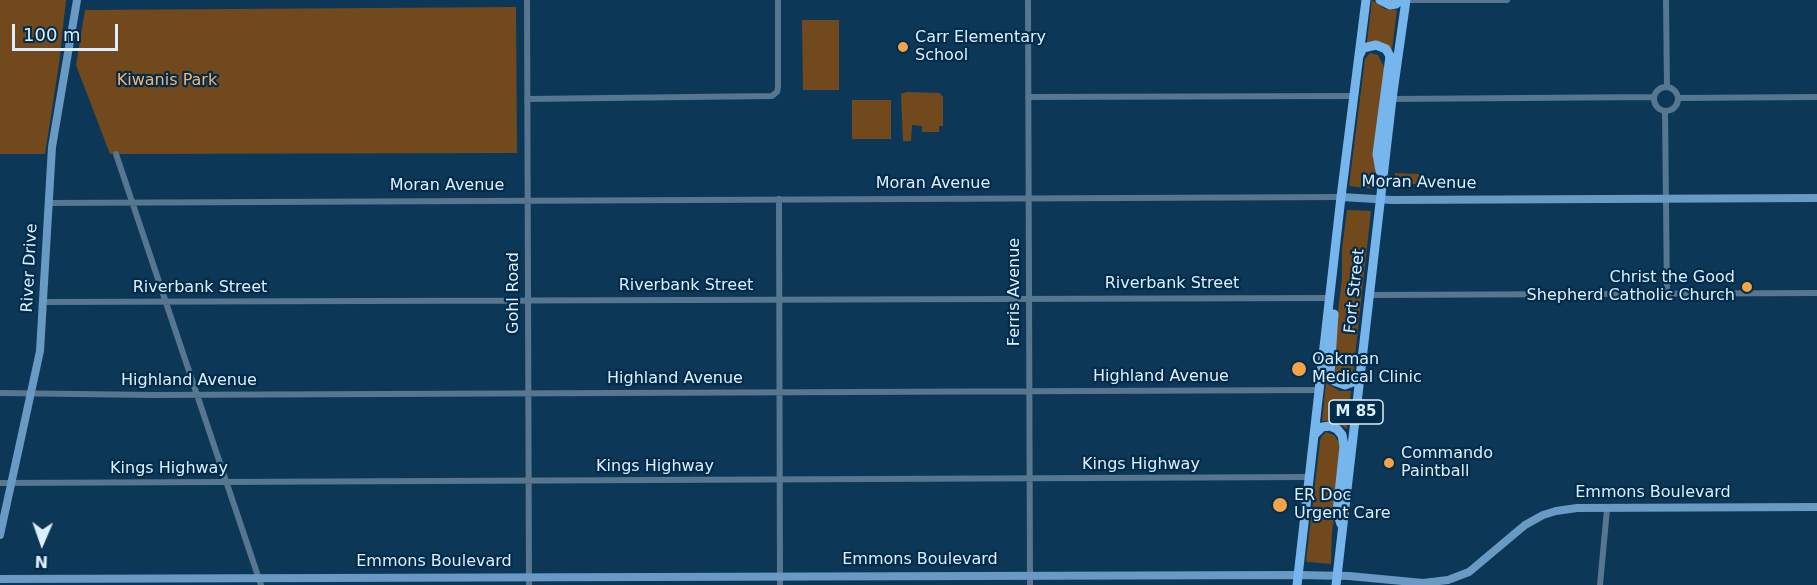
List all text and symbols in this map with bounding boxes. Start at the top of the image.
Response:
scale bar [15,12,122,50]
text: 100 m [23,24,81,45]
place label: Carr Elementary School [915,28,1046,66]
marker: Carr Elementary School [896,40,910,54]
park label: Kiwanis Park [117,71,217,91]
street label: Moran Avenue [1362,172,1476,194]
street label: Moran Avenue [876,174,990,194]
street label: Moran Avenue [390,176,504,196]
street label: River Drive [18,223,42,313]
street label: Ferris Avenue [1005,238,1025,346]
street label: Fort Street [1341,248,1369,334]
street label: Gohl Road [504,252,524,334]
place label: Christ the Good Shepherd Catholic Church [1527,268,1735,306]
street label: Riverbank Street [1105,274,1239,294]
street label: Riverbank Street [619,276,753,296]
street label: Riverbank Street [133,278,267,298]
marker: Christ the Good Shepherd Catholic Church [1740,280,1754,294]
place label: Oakman Medical Clinic [1312,350,1422,388]
marker: Oakman Medical Clinic [1290,360,1308,378]
street label: Highland Avenue [1093,367,1229,387]
street label: Highland Avenue [607,369,743,389]
street label: Highland Avenue [121,371,257,391]
road number: M 85 [1329,400,1383,424]
place label: Commando Paintball [1401,444,1493,482]
street label: Kings Highway [1082,455,1200,475]
marker: Commando Paintball [1382,456,1396,470]
street label: Kings Highway [596,457,714,477]
street label: Kings Highway [110,459,228,479]
street label: Emmons Boulevard [1575,483,1731,503]
place label: ER Doc Urgent Care [1294,486,1391,524]
marker: ER Doc Urgent Care [1271,496,1289,514]
north arrow [12,513,72,573]
street label: Emmons Boulevard [842,550,998,570]
text: N [34,552,48,571]
street label: Emmons Boulevard [356,552,512,572]

